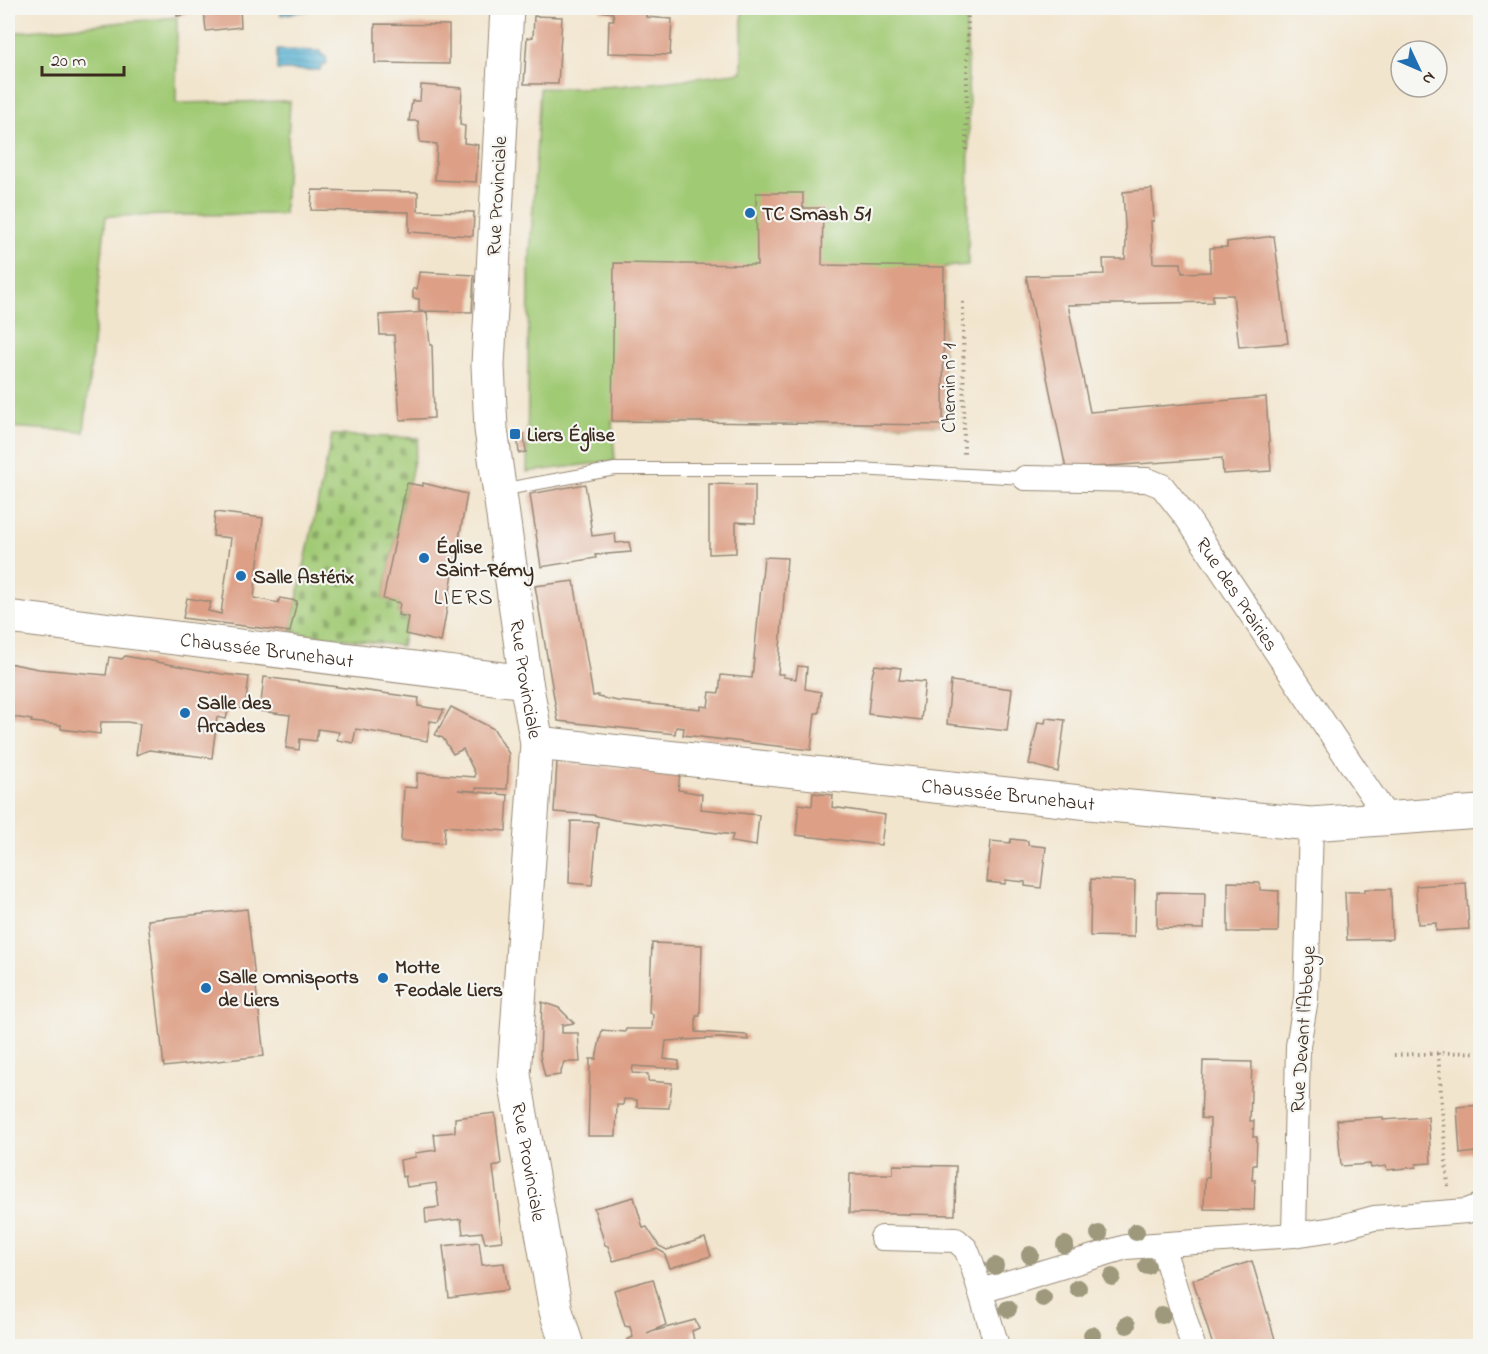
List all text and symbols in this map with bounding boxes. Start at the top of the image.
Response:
scale bar [42,39,124,77]
north arrow [1389,39,1449,99]
text: 20 m [51,49,86,75]
text: N [1416,66,1441,90]
street label: Rue Provinciale [481,135,516,257]
place label: TC Smash 51 [762,201,872,230]
marker: TC Smash 51 [743,206,757,220]
street label: Chemin n° 1 [936,343,965,433]
place label: Liers Église [527,422,616,452]
marker: Liers Église [508,427,522,441]
street label: Rue des Prairies [1187,532,1284,658]
place label: Église Saint-Rémy [436,534,534,587]
marker: Église Saint-Rémy [417,551,431,565]
place label: Salle Astérix [253,564,354,593]
marker: Salle Astérix [234,569,248,583]
district label: LIERS [434,583,494,615]
street label: Rue Provinciale [501,618,548,741]
street label: Chaussée Brunehaut [178,627,355,677]
place label: Salle des Arcades [197,690,272,742]
marker: Salle des Arcades [178,706,192,720]
street label: Chaussée Brunehaut [920,773,1096,820]
street label: Rue Devant l'Abbeye [1284,945,1325,1114]
place label: Motte Feodale Liers [394,954,503,1006]
place label: Salle Omnisports de Liers [218,964,359,1016]
marker: Motte Feodale Liers [376,971,390,985]
marker: Salle Omnisports de Liers [199,981,213,995]
street label: Rue Provinciale [502,1101,552,1224]

